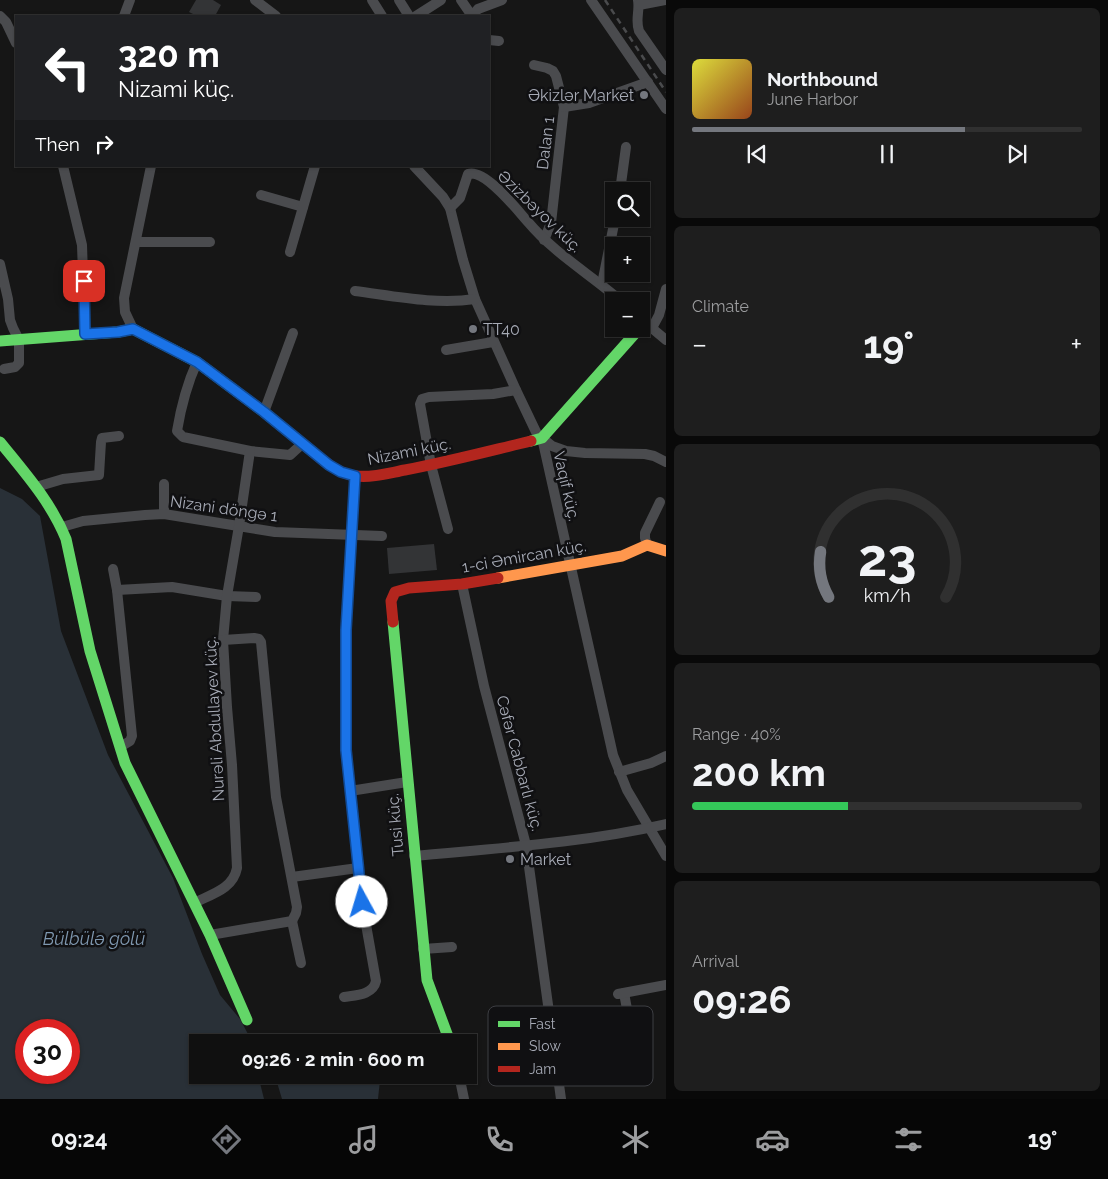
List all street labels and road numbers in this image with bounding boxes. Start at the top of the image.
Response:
street label: Dalan 1 [533,115,558,171]
street label: Əzizbəyov küç. [494,166,586,256]
street label: Nizami küç. [366,434,452,469]
street label: Vaqif küç. [549,449,584,523]
street label: Nizani döngə 1 [169,492,279,525]
street label: 1-ci Əmircan küç. [461,536,588,577]
street label: Nurəli Abdullayev küç. [201,636,228,802]
street label: Cəfər Cabbarlı küç. [492,693,547,833]
street label: Tusi küç. [383,793,408,857]

